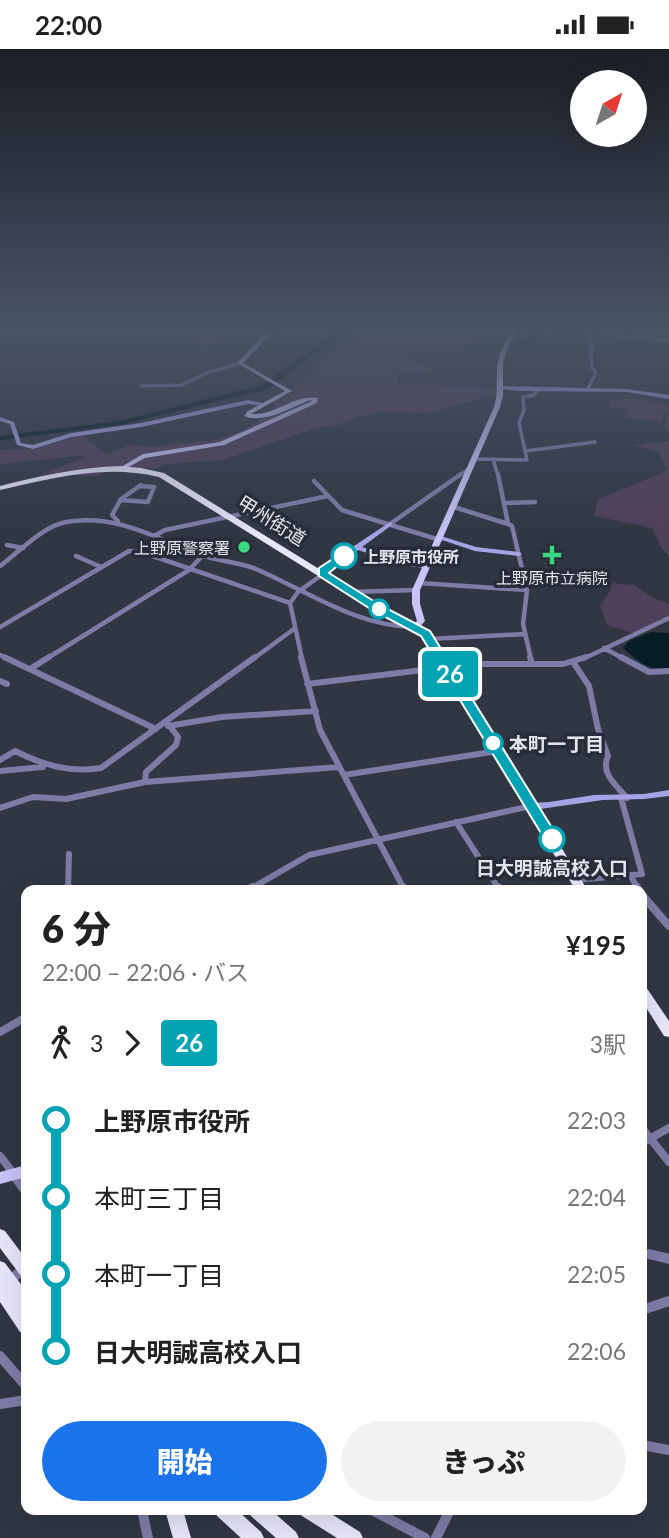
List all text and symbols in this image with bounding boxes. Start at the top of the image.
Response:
text: 22:00 [35,9,102,41]
north arrow [570,70,648,147]
map controls [570,70,647,147]
street label: 甲州街道 [234,490,310,550]
place label: 上野原警察署 [134,538,230,557]
marker: 上野原警察署 [236,539,252,555]
marker: 上野原市役所 [331,543,357,569]
marker: 上野原市立病院 [542,545,562,565]
place label: 上野原市役所 [363,547,459,566]
place label: 上野原市立病院 [496,568,608,587]
unlabelled marker [369,599,389,619]
line badge: 26 [419,651,482,697]
text: 26 [436,659,464,688]
place label: 本町一丁目 [509,732,604,755]
marker: 本町一丁目 [483,733,503,753]
marker: 日大明誠高校入口 [539,826,565,852]
place label: 日大明誠高校入口 [476,856,628,879]
text: 6 分 [42,905,111,951]
text: ¥195 [566,929,626,961]
text: 22:00 – 22:06 · バス [42,958,249,986]
icon: walk [42,1024,80,1062]
icon: forward [113,1024,151,1062]
text: 26 [175,1028,203,1057]
text: 3 [90,1029,103,1057]
text: 3駅 [590,1030,626,1058]
text: 上野原市役所 [94,1105,250,1137]
text: 22:03 [567,1106,626,1134]
text: 本町三丁目 [94,1182,224,1214]
text: 22:04 [567,1183,626,1211]
text: 本町一丁目 [94,1259,224,1291]
text: 22:05 [567,1260,626,1288]
text: 日大明誠高校入口 [94,1336,302,1368]
text: 22:06 [567,1337,626,1365]
button: 開始 [42,1421,327,1501]
button: きっぷ [341,1421,626,1501]

